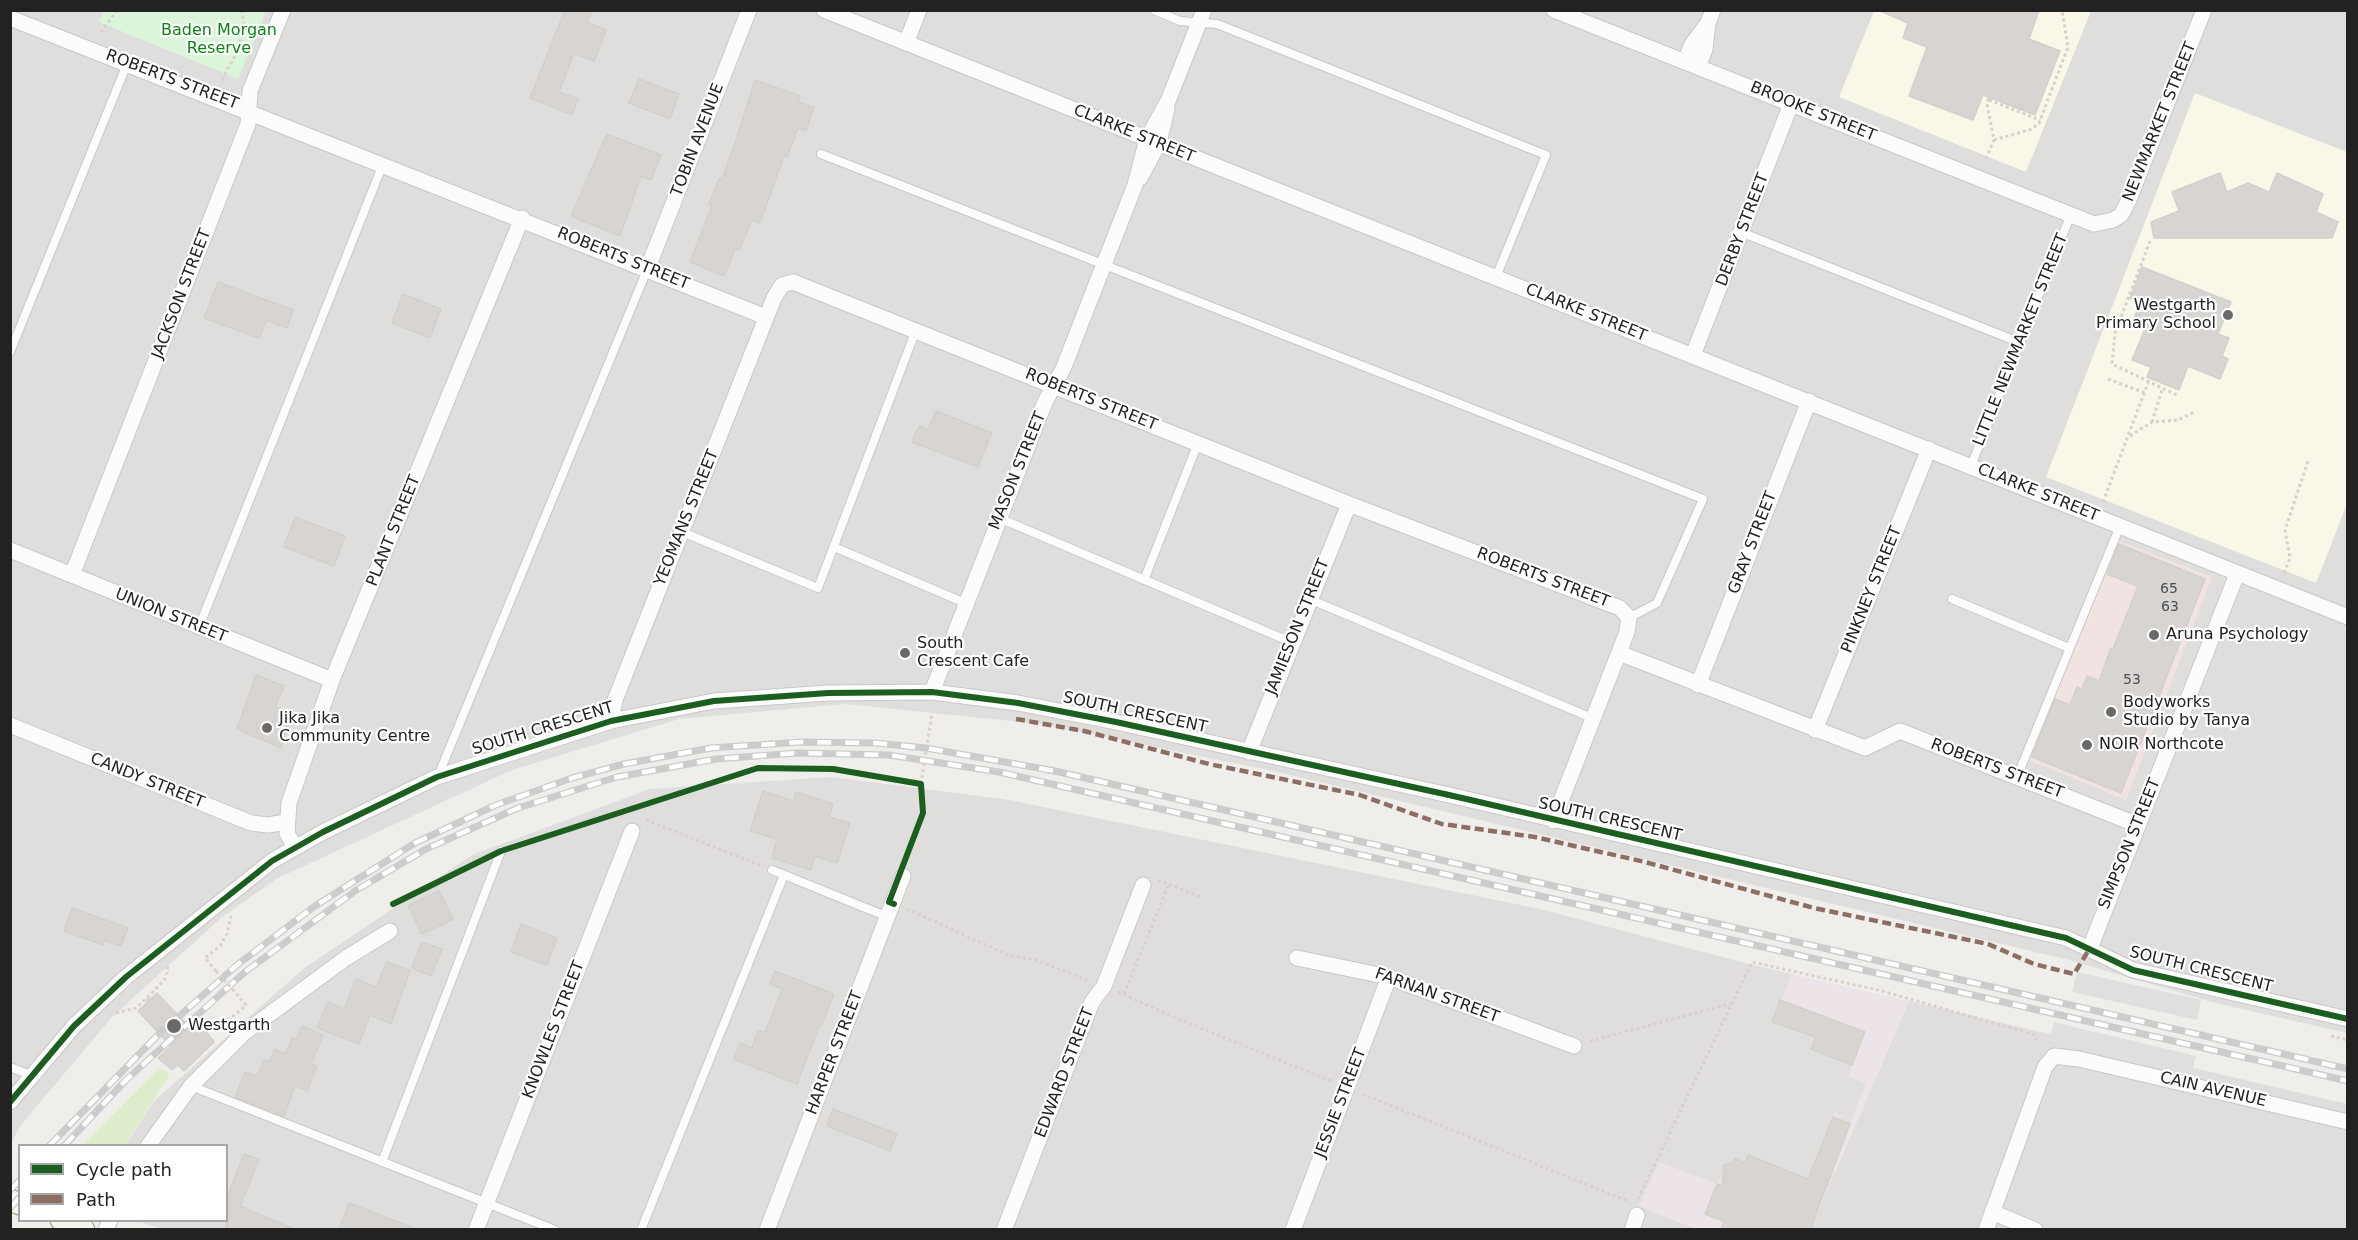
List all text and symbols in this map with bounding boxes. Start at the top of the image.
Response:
park label: Baden Morgan Reserve [161,21,277,59]
street label: NEWMARKET STREET [2119,39,2201,205]
street label: ROBERTS STREET [103,46,241,114]
street label: BROOKE STREET [1747,78,1879,146]
street label: TOBIN AVENUE [668,81,728,199]
street label: CLARKE STREET [1070,101,1198,167]
street label: DERBY STREET [1713,171,1773,289]
street label: ROBERTS STREET [554,224,692,294]
street label: JACKSON STREET [148,226,216,362]
street label: LITTLE NEWMARKET STREET [1970,231,2072,449]
street label: CLARKE STREET [1522,280,1650,346]
place label: Westgarth Primary School [2096,296,2216,334]
marker: Westgarth Primary School [2221,308,2235,322]
street label: ROBERTS STREET [1022,365,1160,435]
street label: MASON STREET [986,409,1050,533]
street label: YEOMANS STREET [651,447,723,589]
street label: CLARKE STREET [1974,460,2102,526]
street label: PLANT STREET [363,473,425,589]
street label: GRAY STREET [1725,489,1781,597]
street label: PINKNEY STREET [1838,524,1906,656]
street label: ROBERTS STREET [1474,544,1612,612]
street label: JAMIESON STREET [1262,556,1334,698]
house number: 65 [2160,581,2178,597]
street label: UNION STREET [112,585,230,647]
house number: 63 [2161,599,2179,615]
place label: Aruna Psychology [2166,625,2308,645]
marker: Aruna Psychology [2147,628,2161,642]
place label: South Crescent Cafe [917,634,1029,672]
marker: South Crescent Cafe [898,646,912,660]
house number: 53 [2123,672,2141,688]
street label: SOUTH CRESCENT [1061,688,1209,738]
place label: Bodyworks Studio by Tanya [2123,693,2250,731]
street label: SOUTH CRESCENT [470,698,616,760]
marker: Bodyworks Studio by Tanya [2104,705,2118,719]
place label: Jika Jika Community Centre [279,709,430,747]
marker: Jika Jika Community Centre [260,721,274,735]
street label: ROBERTS STREET [1928,735,2066,803]
place label: NOIR Northcote [2099,735,2224,755]
marker: NOIR Northcote [2080,738,2094,752]
street label: CANDY STREET [87,749,207,813]
street label: SIMPSON STREET [2095,776,2165,912]
street label: SOUTH CRESCENT [1536,794,1684,846]
street label: SOUTH CRESCENT [2127,943,2275,997]
street label: KNOWLES STREET [519,958,589,1102]
street label: FARNAN STREET [1372,965,1502,1027]
street label: HARPER STREET [803,988,867,1118]
street label: EDWARD STREET [1031,1005,1099,1141]
place label: Westgarth [188,1016,270,1036]
marker: Westgarth [165,1017,183,1035]
street label: JESSIE STREET [1311,1045,1371,1161]
street label: CAIN AVENUE [2158,1068,2268,1112]
legend [18,1144,228,1222]
text: Cycle path [76,1159,172,1180]
text: Path [76,1189,116,1210]

